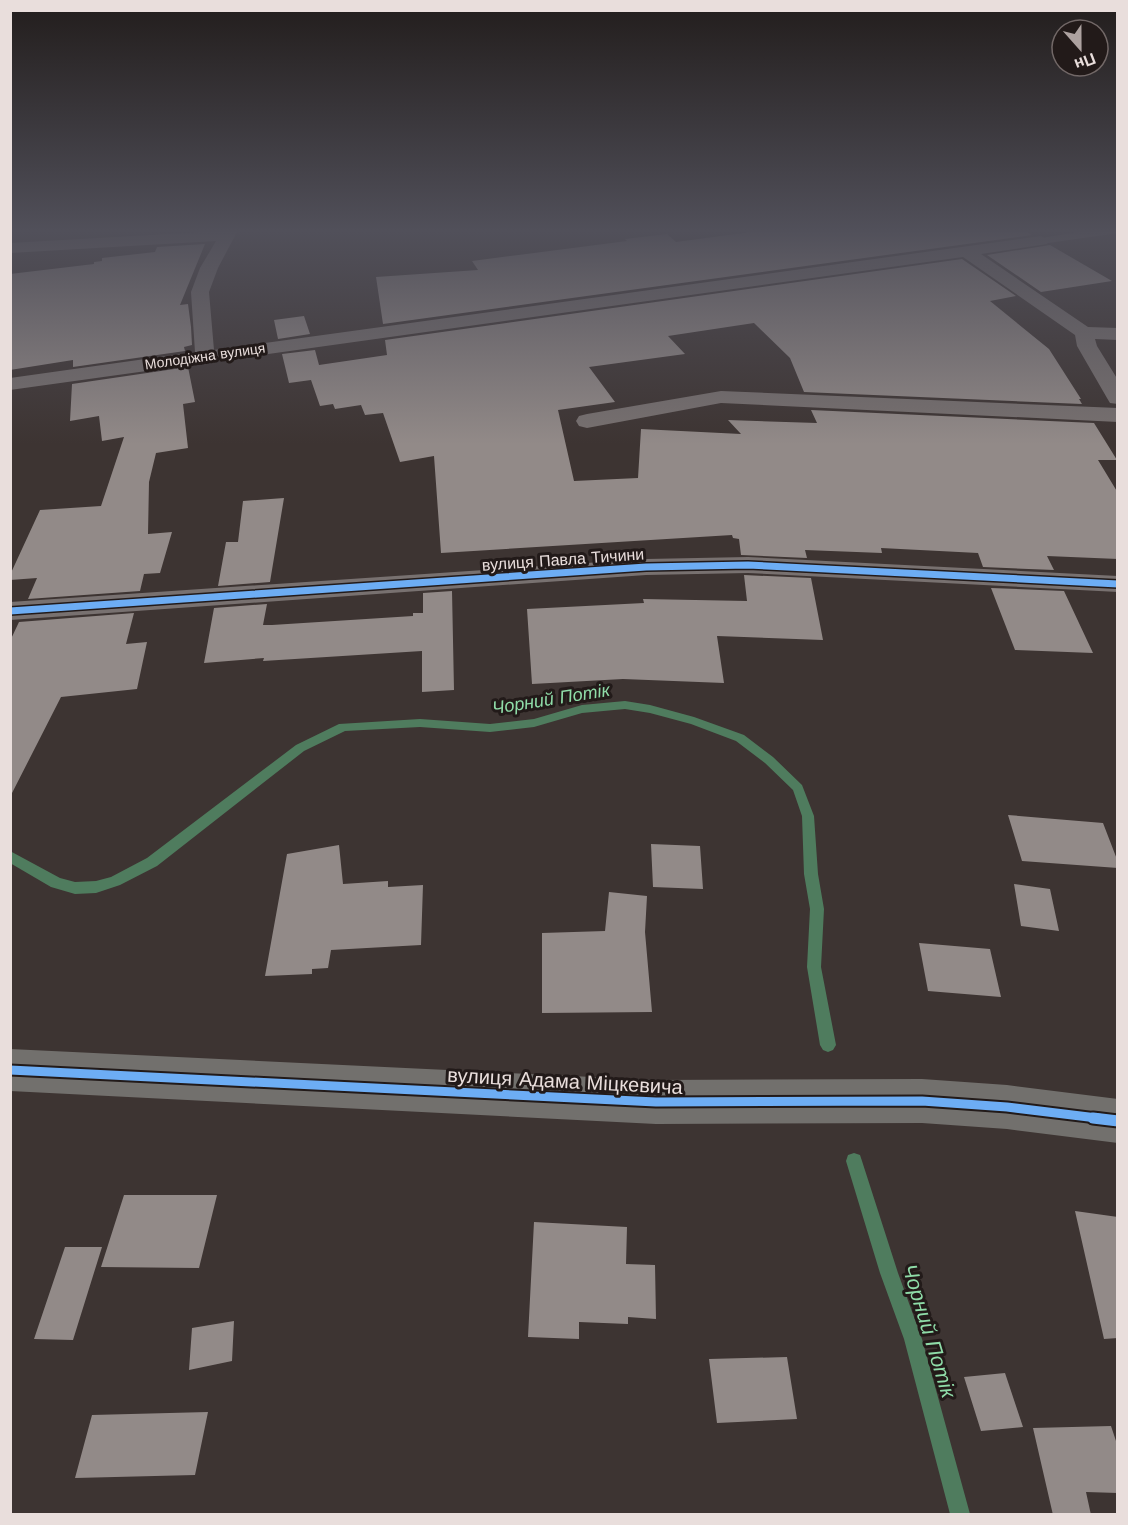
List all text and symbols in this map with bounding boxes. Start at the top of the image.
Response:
north arrow [1050,18,1110,78]
text: Пн [1072,49,1098,74]
street label: Молодіжна вулиця [144,340,266,372]
street label: вулиця Павла Тичини [481,544,645,575]
water label: Чорний Потік [491,679,613,718]
street label: вулиця Адама Міцкевича [447,1063,684,1099]
water label: Чорний Потік [897,1261,962,1402]

